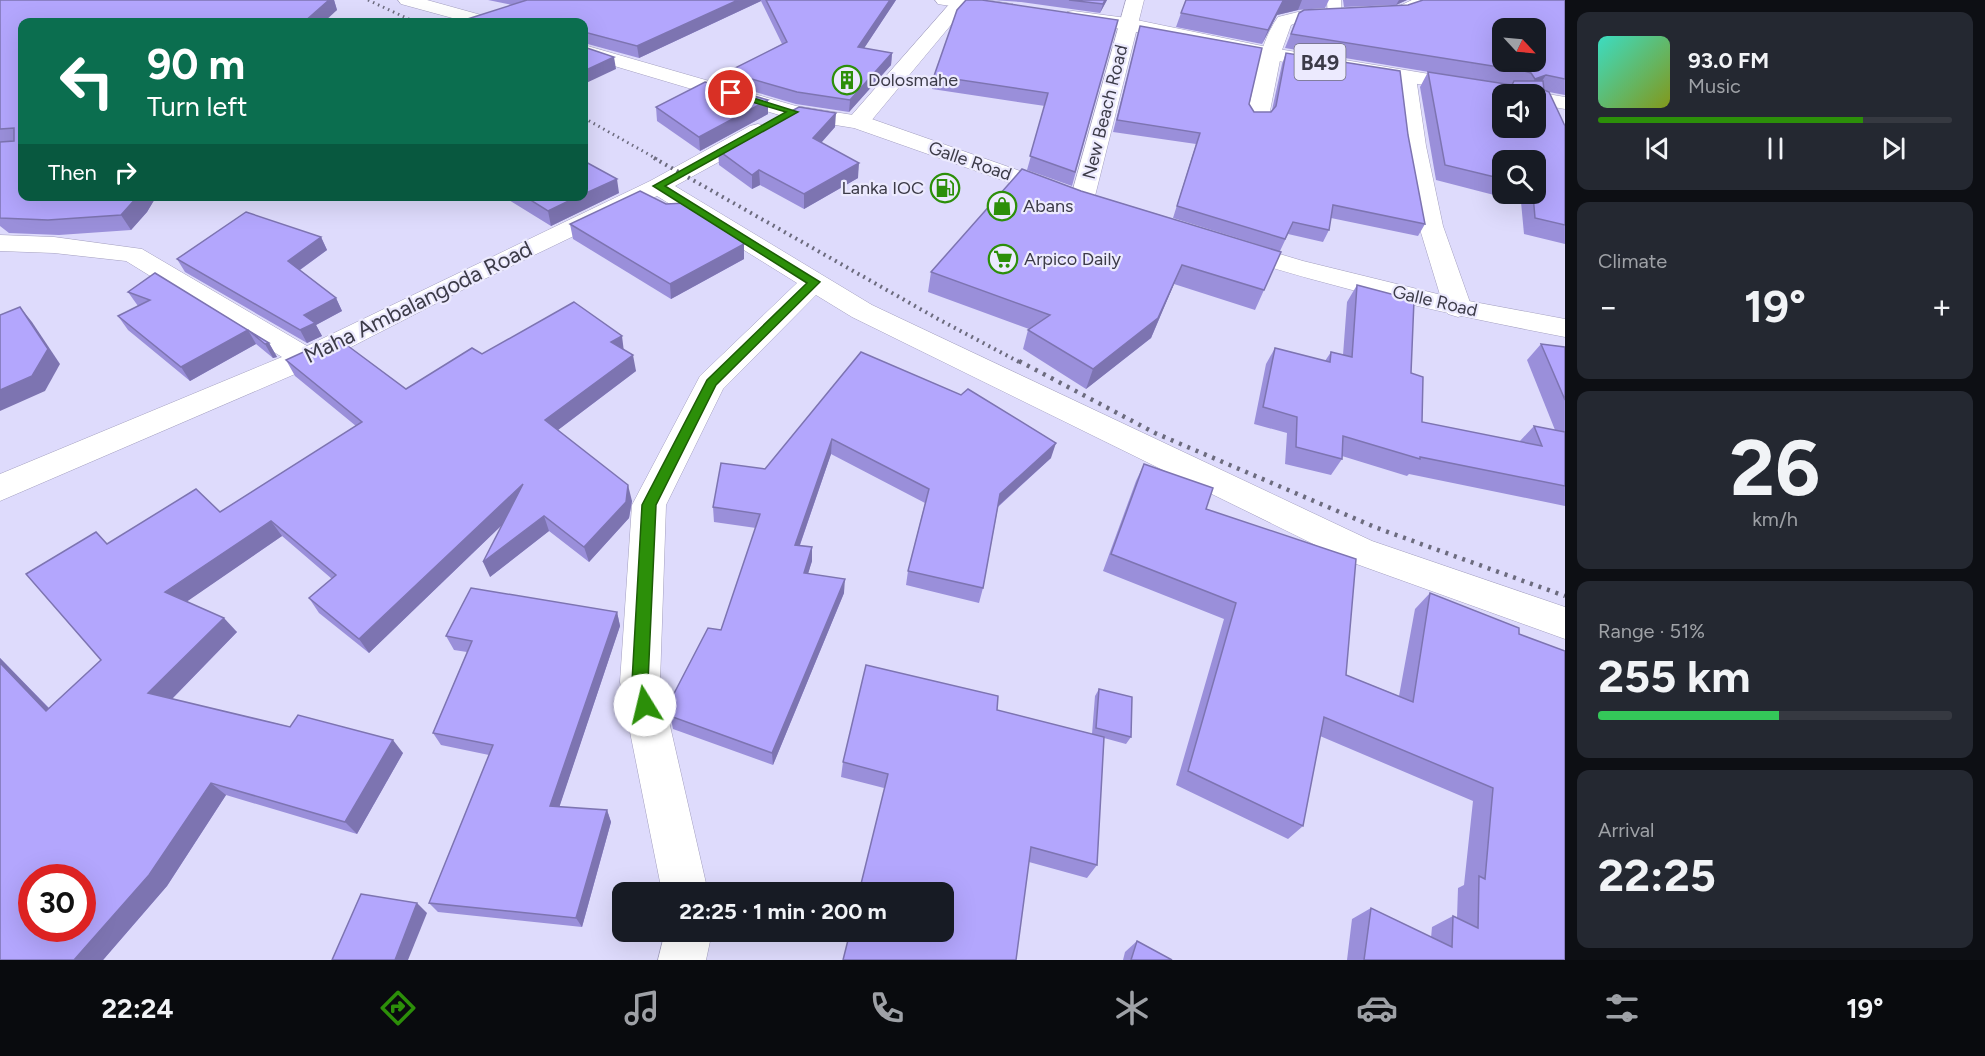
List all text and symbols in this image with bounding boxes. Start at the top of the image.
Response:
north arrow [1492,18,1546,72]
map controls [1492,18,1546,204]
text: 90 m [147,39,245,90]
icon: left [48,42,126,120]
street label: New Beach Road [1078,43,1132,181]
road number: B49 [1294,44,1346,80]
text: 93.0 FM [1688,47,1769,74]
building icon: Dolosmahe [831,64,863,96]
pin [705,67,756,118]
place label: Dolosmahe [868,69,958,91]
text: Music [1688,74,1741,98]
icon: arrive [714,76,747,109]
button: sound [1492,84,1546,138]
text: Turn left [147,90,247,123]
icon: previous [1641,132,1674,165]
icon: pause [1759,132,1792,165]
icon: next [1877,132,1910,165]
street label: Galle Road [926,137,1014,185]
button: search [1492,150,1546,204]
icon: right [109,156,142,189]
text: Then [48,159,97,186]
fuel station icon: Lanka IOC [929,172,961,204]
place label: Lanka IOC [841,177,924,199]
shop icon: Abans [986,190,1018,222]
place label: Abans [1023,195,1073,217]
street label: Maha Ambalangoda Road [299,235,537,369]
supermarket icon: Arpico Daily [987,243,1019,275]
place label: Arpico Daily [1024,248,1121,270]
text: Climate [1598,249,1667,273]
text: 19° [1744,279,1806,333]
street label: Galle Road [1390,281,1480,321]
text: − [1598,287,1619,326]
text: + [1931,287,1952,326]
text: 26 [1730,421,1820,515]
text: km/h [1752,507,1798,531]
text: Range · 51% [1598,619,1705,643]
text: 255 km [1598,649,1751,703]
position arrow [613,673,677,737]
text: Arrival [1598,818,1654,842]
text: 22:25 [1598,848,1716,902]
speed limit sign: 30 [18,864,96,942]
text: 22:25 · 1 min · 200 m [679,898,887,925]
icon: directions [377,987,419,1029]
icon: music [621,987,663,1029]
icon: phone [866,987,908,1029]
icon: climate [1111,987,1153,1029]
icon: car [1356,987,1398,1029]
icon: filters [1601,987,1643,1029]
text: 22:24 [101,992,174,1025]
text: 19° [1846,992,1883,1025]

